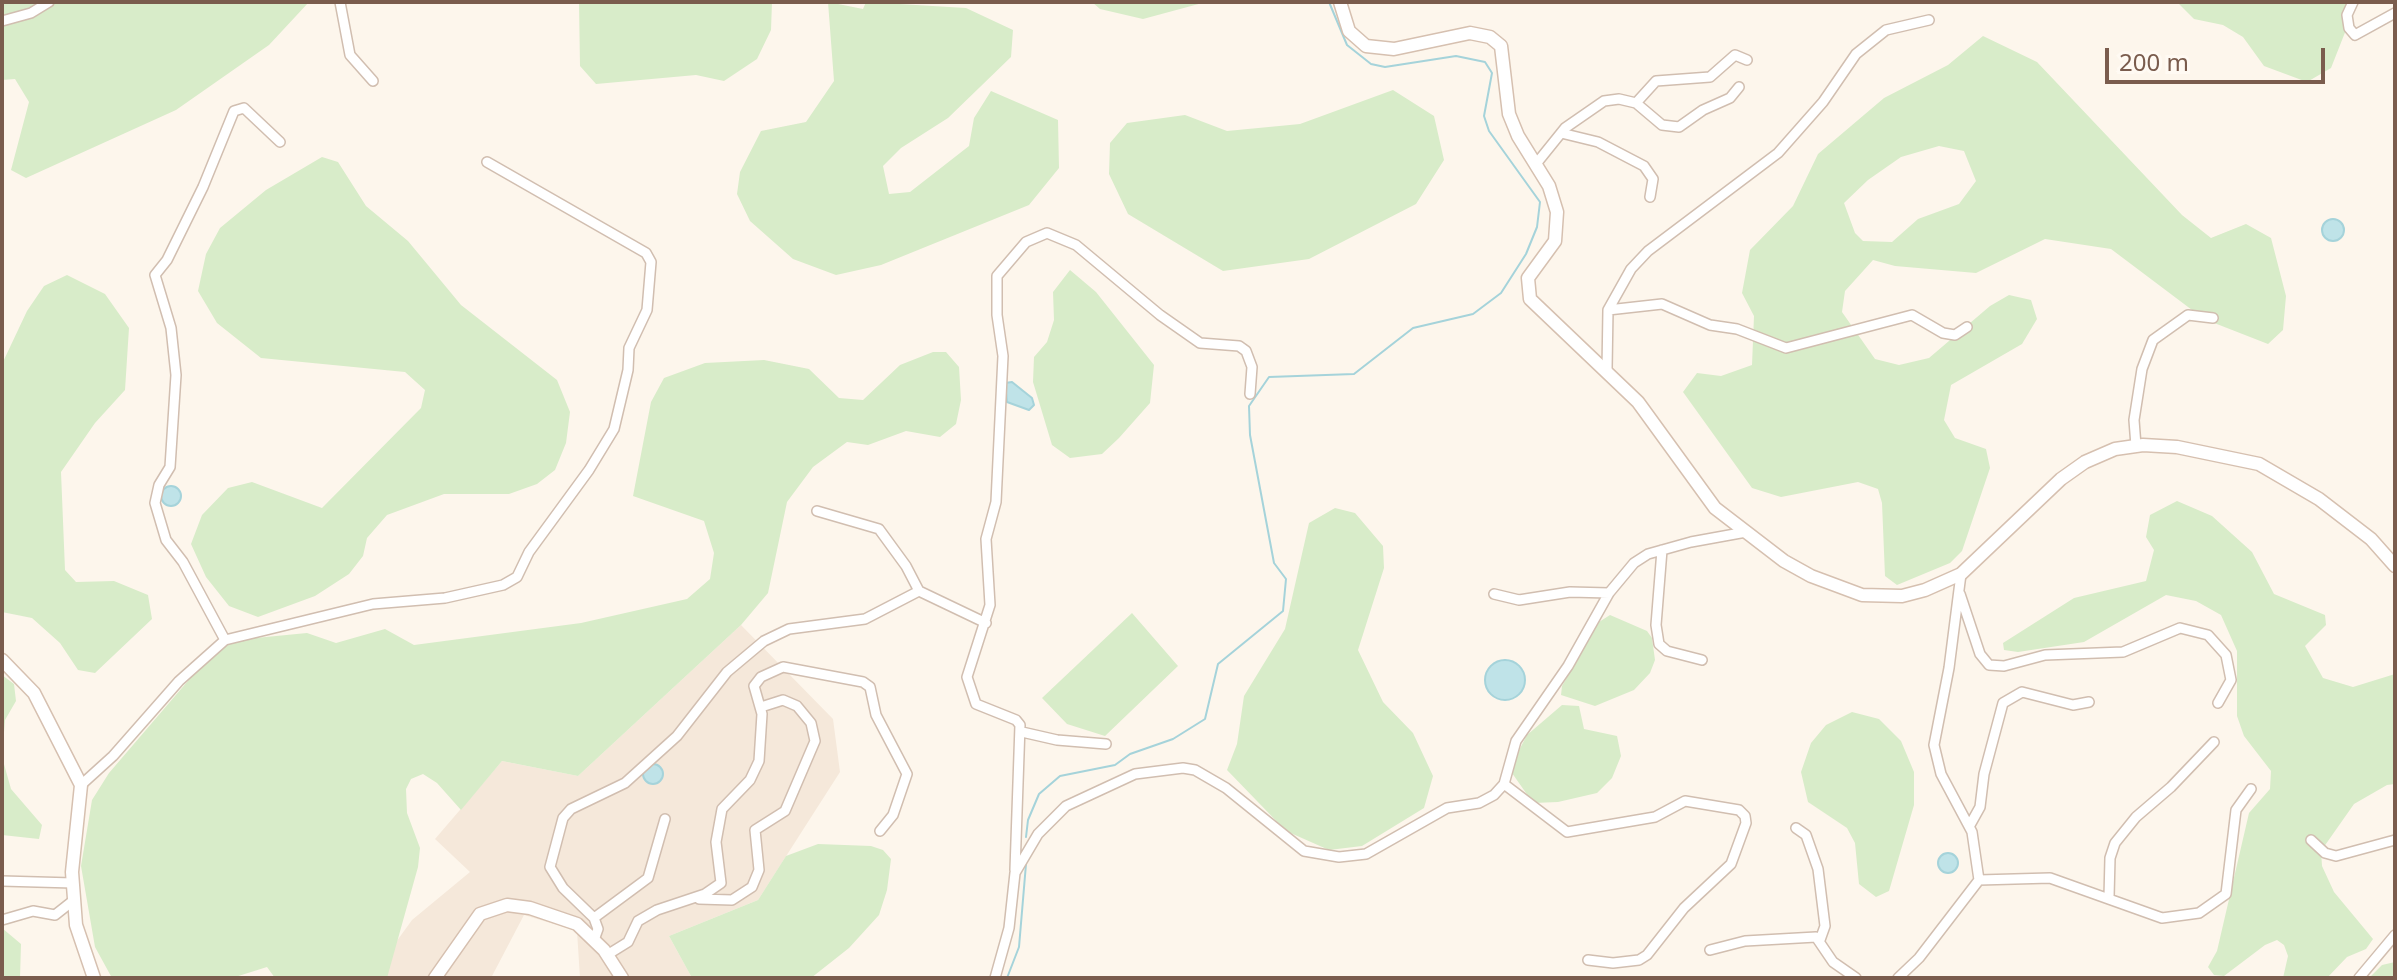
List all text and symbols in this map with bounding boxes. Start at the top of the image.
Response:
scale bar [2109,32,2329,82]
text: 200 m [2119,45,2189,78]

